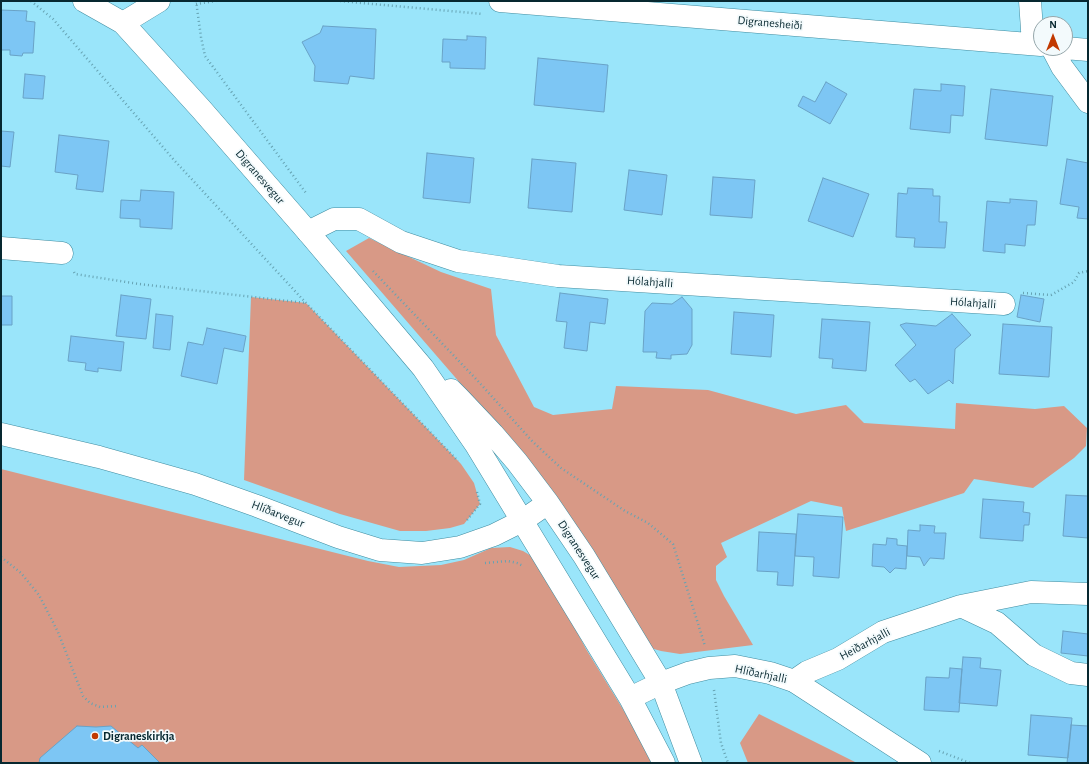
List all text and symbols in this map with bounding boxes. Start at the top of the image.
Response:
street label: Digranesheiði [737,13,803,33]
north arrow [1033,16,1073,56]
text: N [1049,19,1057,30]
street label: Digranesvegur [232,147,288,207]
street label: Hólahjalli [626,273,674,291]
street label: Hólahjalli [949,294,997,312]
street label: Hlíðarvegur [250,497,306,531]
street label: Digranesvegur [554,518,604,582]
street label: Heiðarhjalli [837,625,893,663]
street label: Hlíðarhjalli [734,661,788,687]
place label: Digraneskirkja [103,729,175,743]
marker: Digraneskirkja [90,731,100,741]

